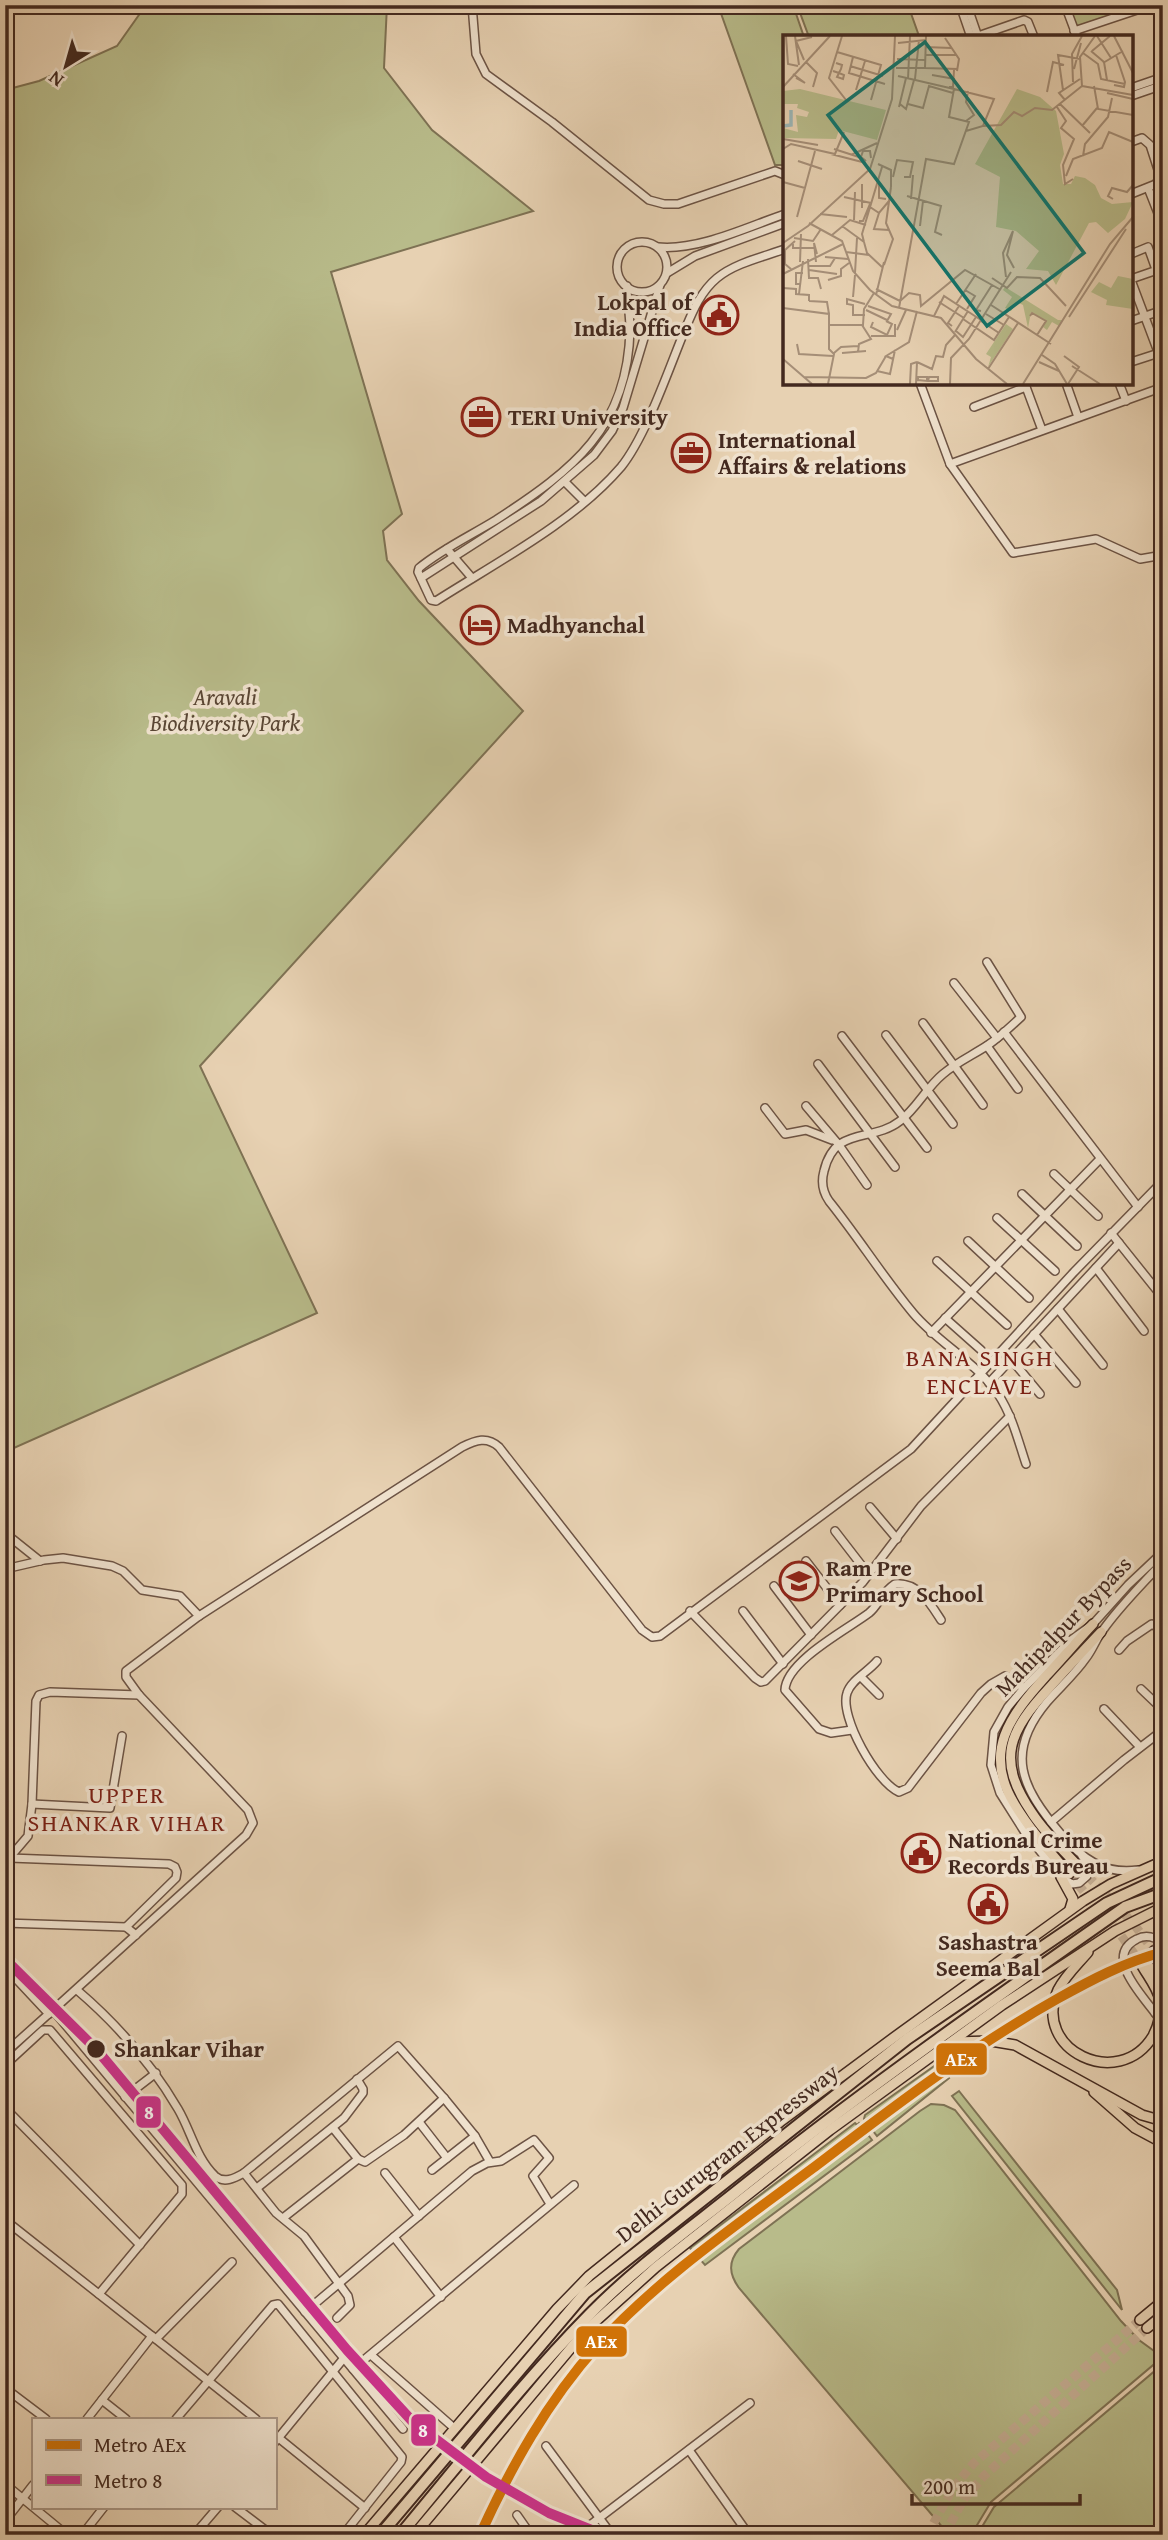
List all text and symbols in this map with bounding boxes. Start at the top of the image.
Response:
north arrow [32,32,102,102]
inset map [783,35,1133,385]
text: N [42,64,69,95]
place label: Lokpal of India Office [574,285,695,344]
public building icon: Lokpal of India Office [698,294,740,336]
office icon: TERI University [460,396,502,438]
place label: TERI University [508,400,668,433]
place label: International Affairs & relations [718,423,906,482]
office icon: International Affairs & relations [670,432,712,474]
hotel icon: Madhyanchal [459,604,501,646]
place label: Madhyanchal [507,608,645,641]
park label: Aravali Biodiversity Park [149,680,301,739]
district label: BANA SINGH ENCLAVE [906,1340,1054,1403]
street label: Mahipalpur Bypass [987,1548,1139,1703]
place label: Ram Pre Primary School [826,1551,984,1610]
school or university icon: Ram Pre Primary School [778,1560,820,1602]
district label: UPPER SHANKAR VIHAR [27,1777,227,1840]
place label: National Crime Records Bureau [948,1823,1110,1882]
public building icon: National Crime Records Bureau [900,1832,942,1874]
public building icon: Sashastra Seema Bal [967,1883,1009,1925]
place label: Sashastra Seema Bal [936,1925,1040,1984]
place label: Shankar Vihar [114,2032,264,2065]
marker: Shankar Vihar [85,2038,107,2060]
line badge: AEx [935,2042,988,2076]
text: AEx [945,2045,977,2073]
street label: Delhi-Gurugram Expressway [609,2055,845,2250]
line badge: 8 [135,2095,162,2129]
text: 8 [144,2098,154,2126]
line badge: AEx [575,2325,628,2358]
text: AEx [585,2327,617,2355]
line badge: 8 [410,2413,437,2447]
text: 8 [418,2416,428,2444]
legend [32,2418,276,2508]
text: Metro AEx [94,2429,187,2460]
scale bar [912,2463,1080,2507]
text: Metro 8 [94,2465,162,2496]
text: 200 m [923,2471,975,2502]

